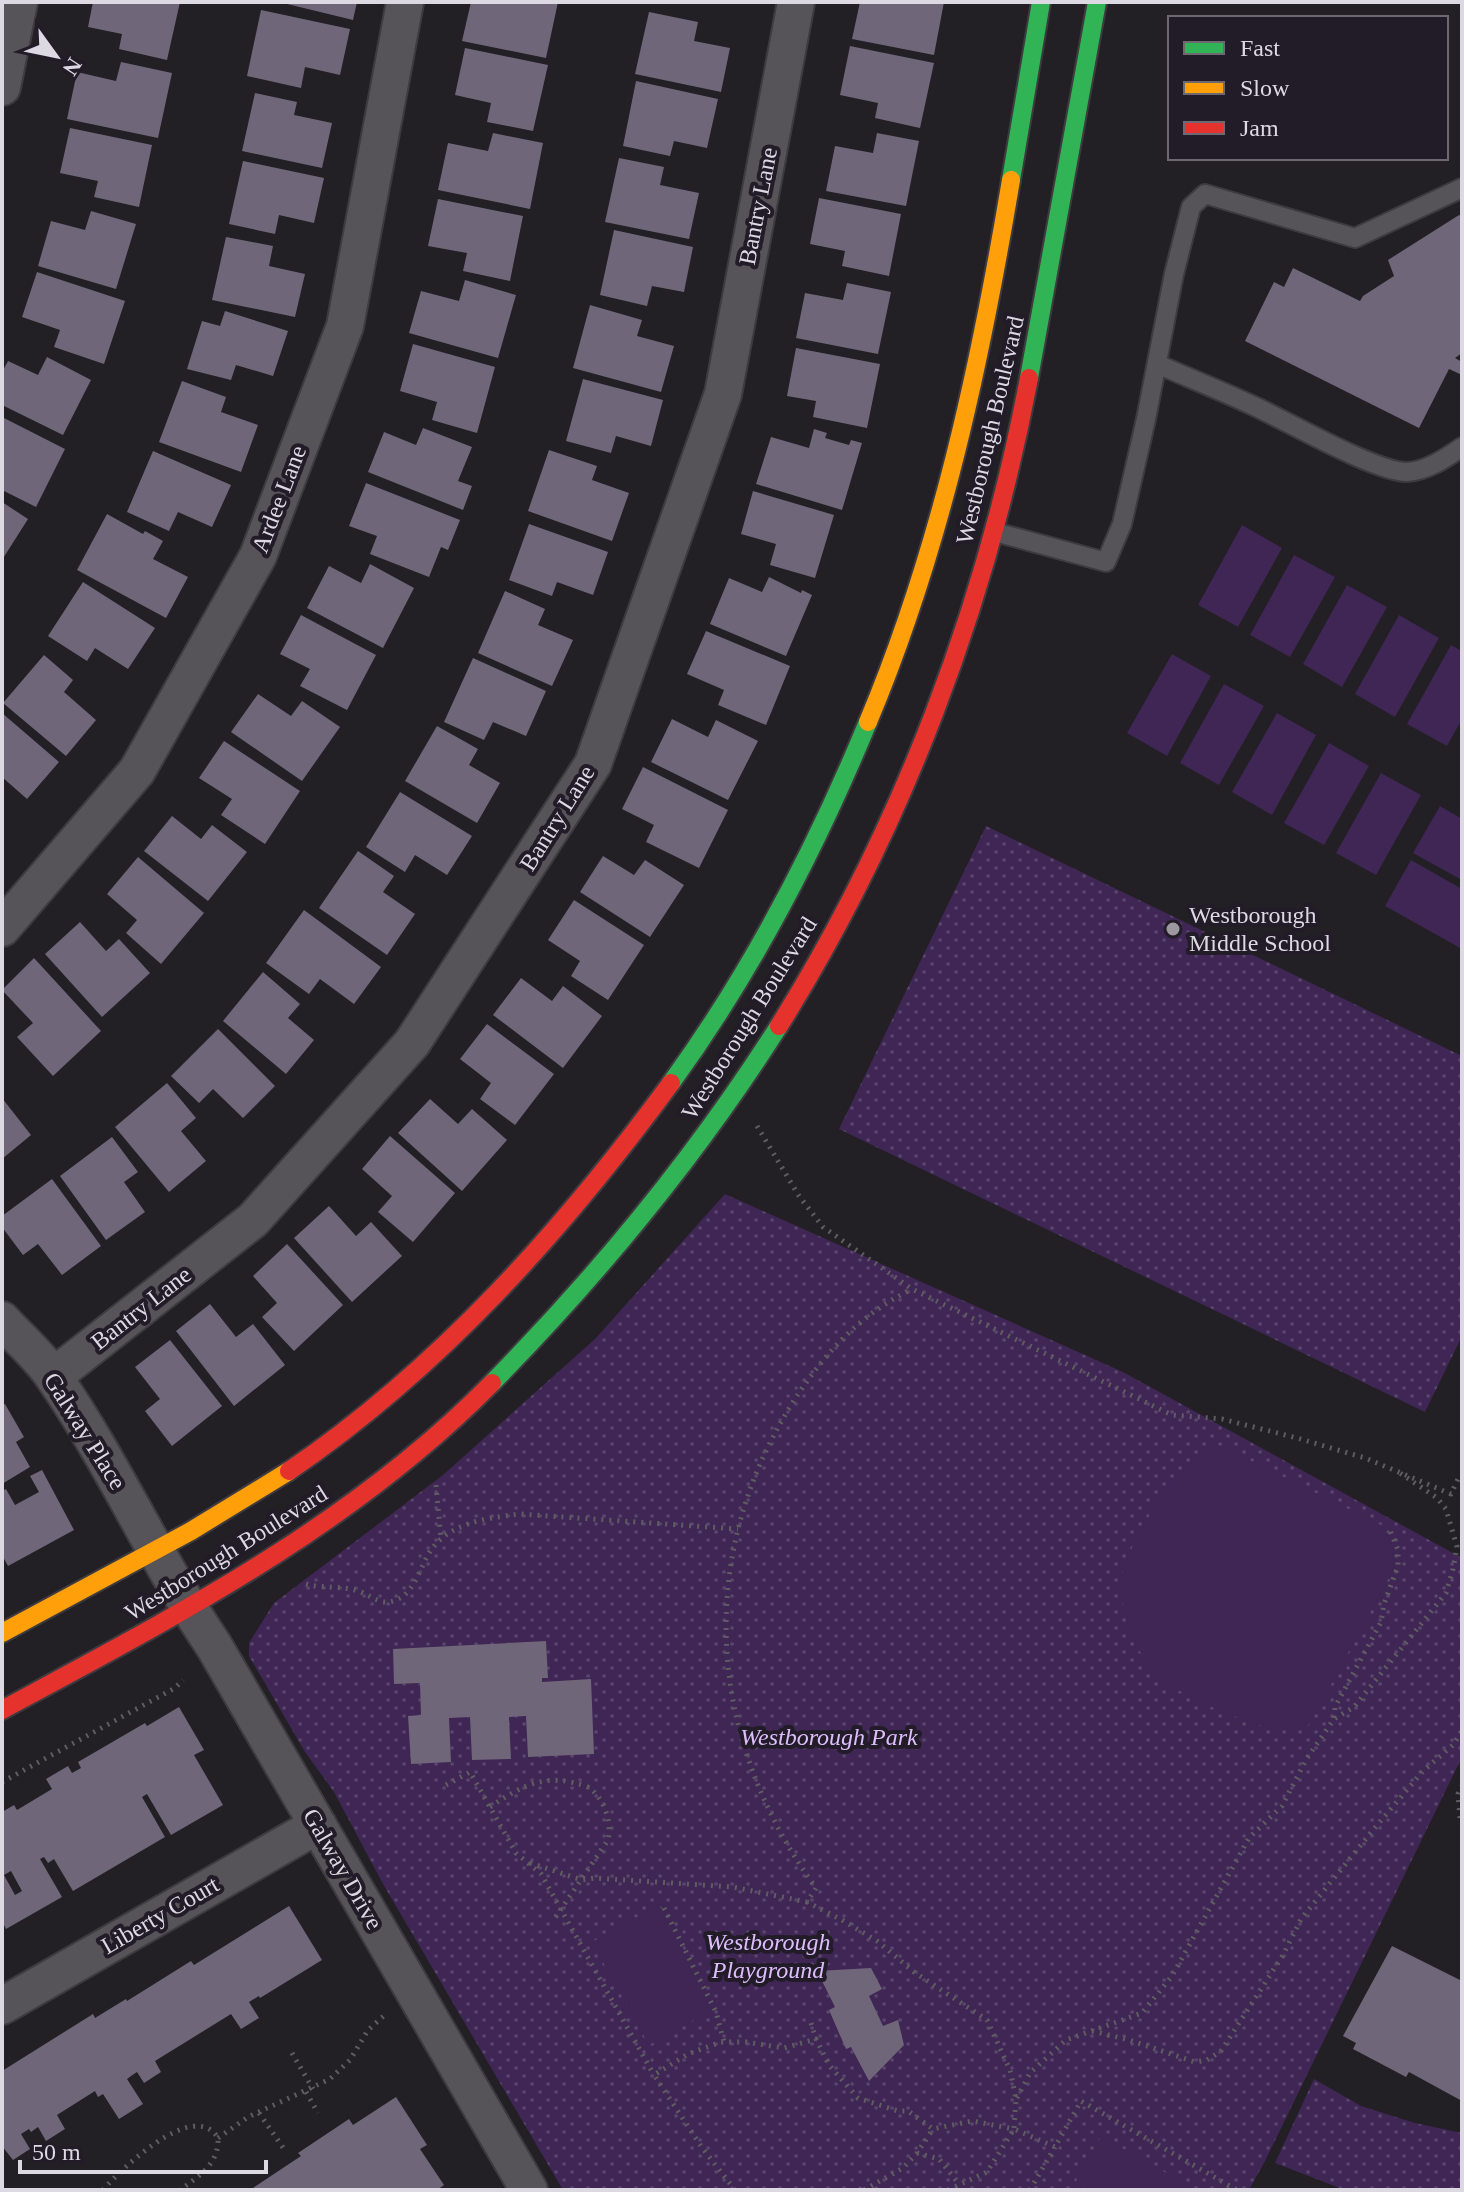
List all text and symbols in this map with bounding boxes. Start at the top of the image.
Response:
north arrow [16,16,96,96]
legend [1168,16,1448,160]
text: Fast [1240,35,1280,61]
text: N [57,53,87,80]
text: Slow [1240,75,1290,101]
text: Jam [1240,115,1279,141]
street label: Bantry Lane [734,145,782,267]
street label: Westborough Boulevard [951,313,1029,547]
street label: Ardee Lane [247,442,311,556]
street label: Bantry Lane [514,761,600,875]
place label: Westborough Middle School [1189,902,1331,956]
street label: Westborough Boulevard [676,912,822,1124]
marker: Westborough Middle School [1164,920,1182,938]
street label: Bantry Lane [86,1261,196,1355]
street label: Galway Place [39,1368,131,1494]
street label: Westborough Boulevard [120,1480,332,1626]
park label: Westborough Park [740,1724,918,1750]
street label: Galway Drive [298,1804,388,1934]
street label: Liberty Court [97,1871,224,1959]
park label: Westborough Playground [706,1929,830,1983]
scale bar [20,2124,266,2174]
text: 50 m [32,2139,81,2165]

